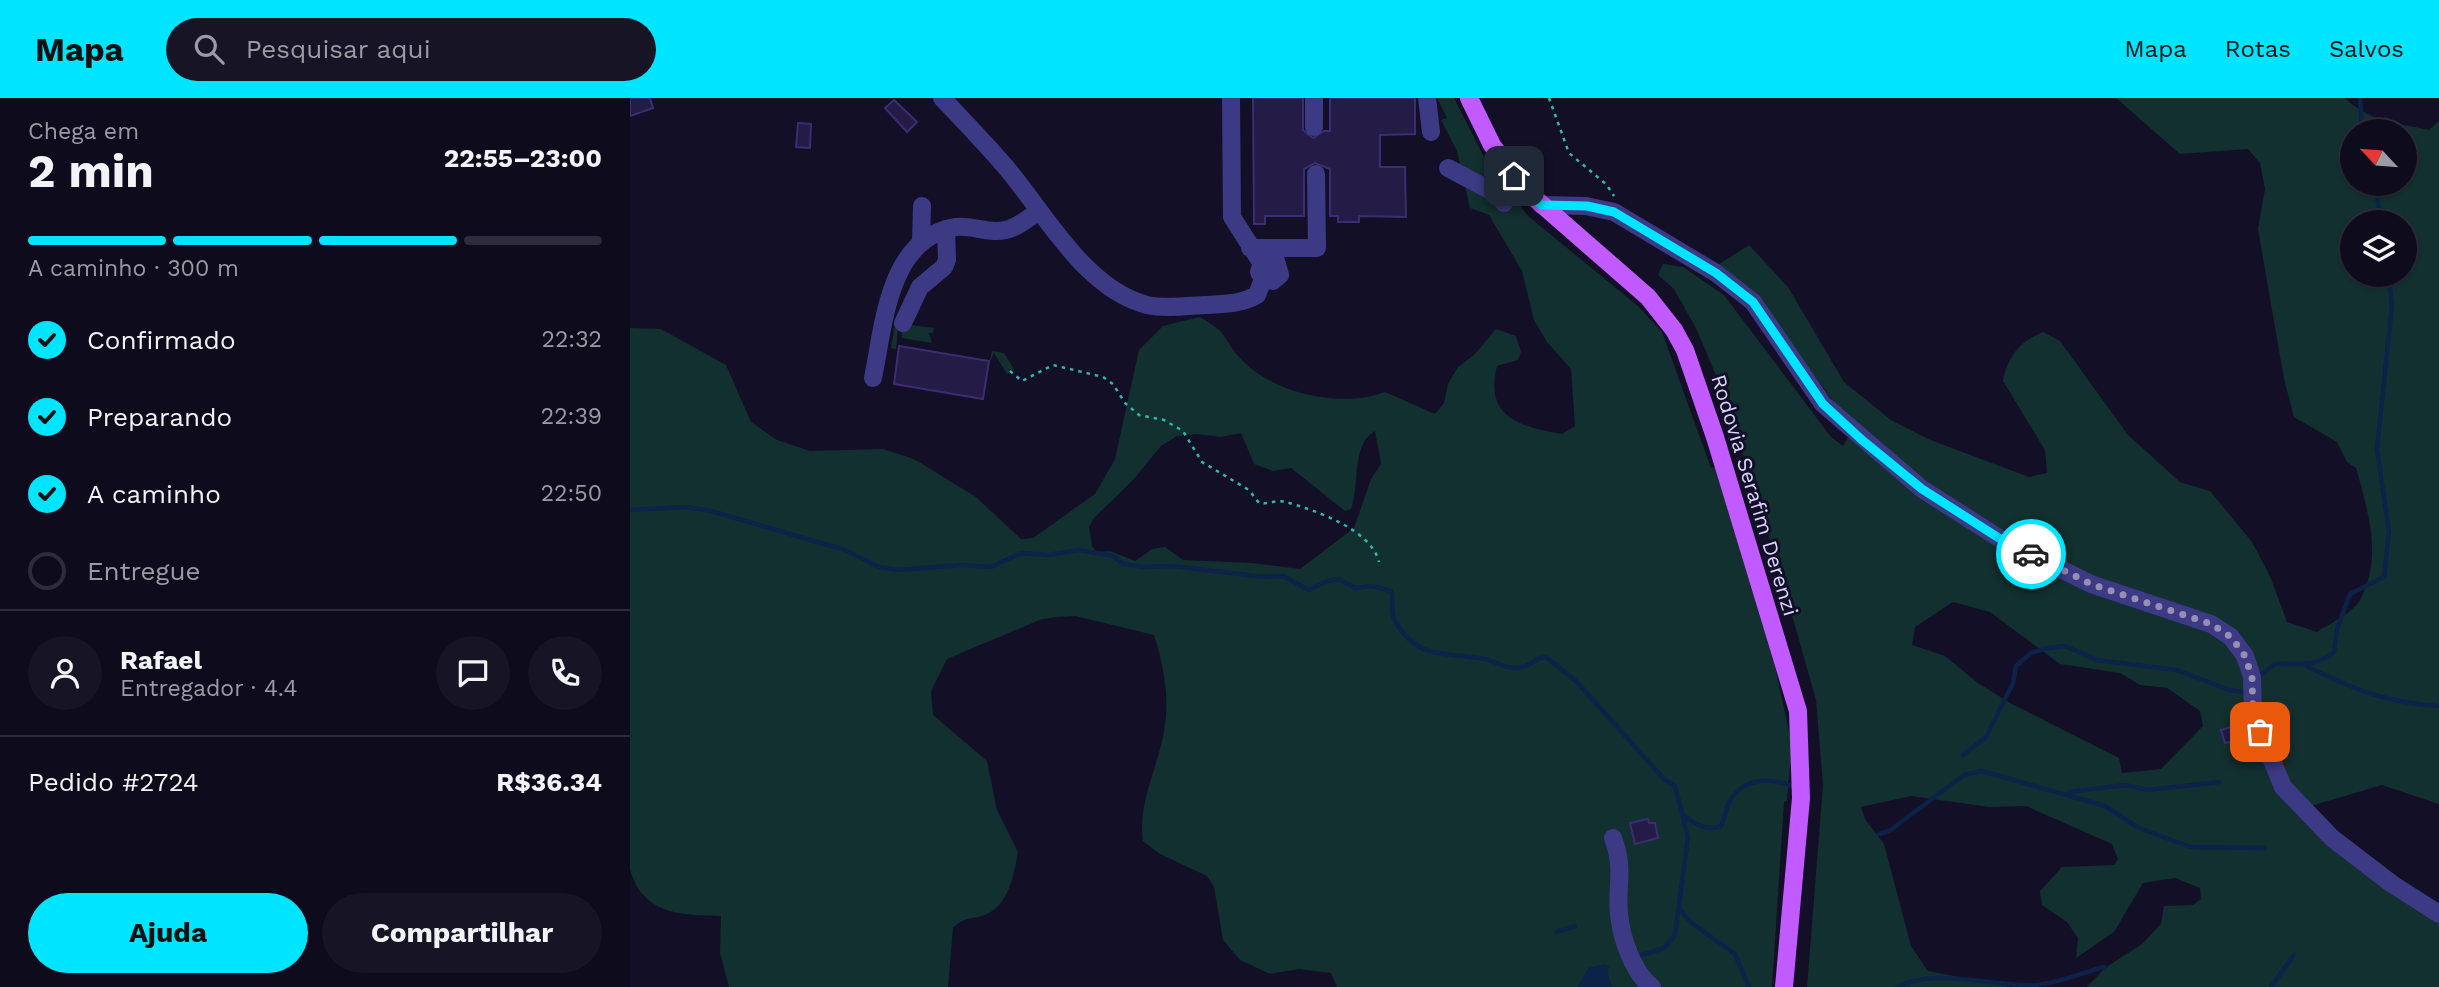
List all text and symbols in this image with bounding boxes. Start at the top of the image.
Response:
search box [166,18,656,81]
text: Mapa [35,30,124,69]
icon: search [190,30,228,68]
text: Pesquisar aqui [246,34,431,64]
text: Mapa [2124,35,2187,63]
text: Rotas [2225,35,2291,63]
text: Salvos [2329,35,2404,63]
text: Chega em [28,118,139,145]
north arrow [2340,119,2417,196]
map controls [2340,119,2417,287]
text: 22:55–23:00 [444,143,602,173]
text: 2 min [28,144,154,198]
pin [1484,146,1544,206]
icon: home [1495,157,1533,195]
button: layers [2340,210,2417,287]
text: A caminho · 300 m [28,255,239,282]
icon: check [28,321,66,359]
text: Confirmado [87,325,236,355]
text: 22:32 [542,326,602,353]
street label: Rodovia Serafim Derenzi [1706,371,1804,619]
icon: check [28,398,66,436]
text: Preparando [87,402,232,432]
text: 22:39 [541,403,602,430]
icon: check [28,475,66,513]
text: A caminho [87,479,221,509]
text: 22:50 [541,480,602,507]
courier [1996,519,2066,589]
icon: car [2012,535,2050,573]
text: Entregue [87,556,200,586]
button: person [28,636,102,710]
button: chat [436,636,510,710]
button: phone [528,636,602,710]
text: Rafael [120,645,202,675]
text: Entregador · 4.4 [120,675,298,702]
pin [2230,702,2290,762]
icon: bag [2241,713,2279,751]
text: Pedido #2724 [28,767,199,797]
text: R$36.34 [496,767,602,797]
button: Ajuda [28,893,308,973]
button: Compartilhar [322,893,602,973]

